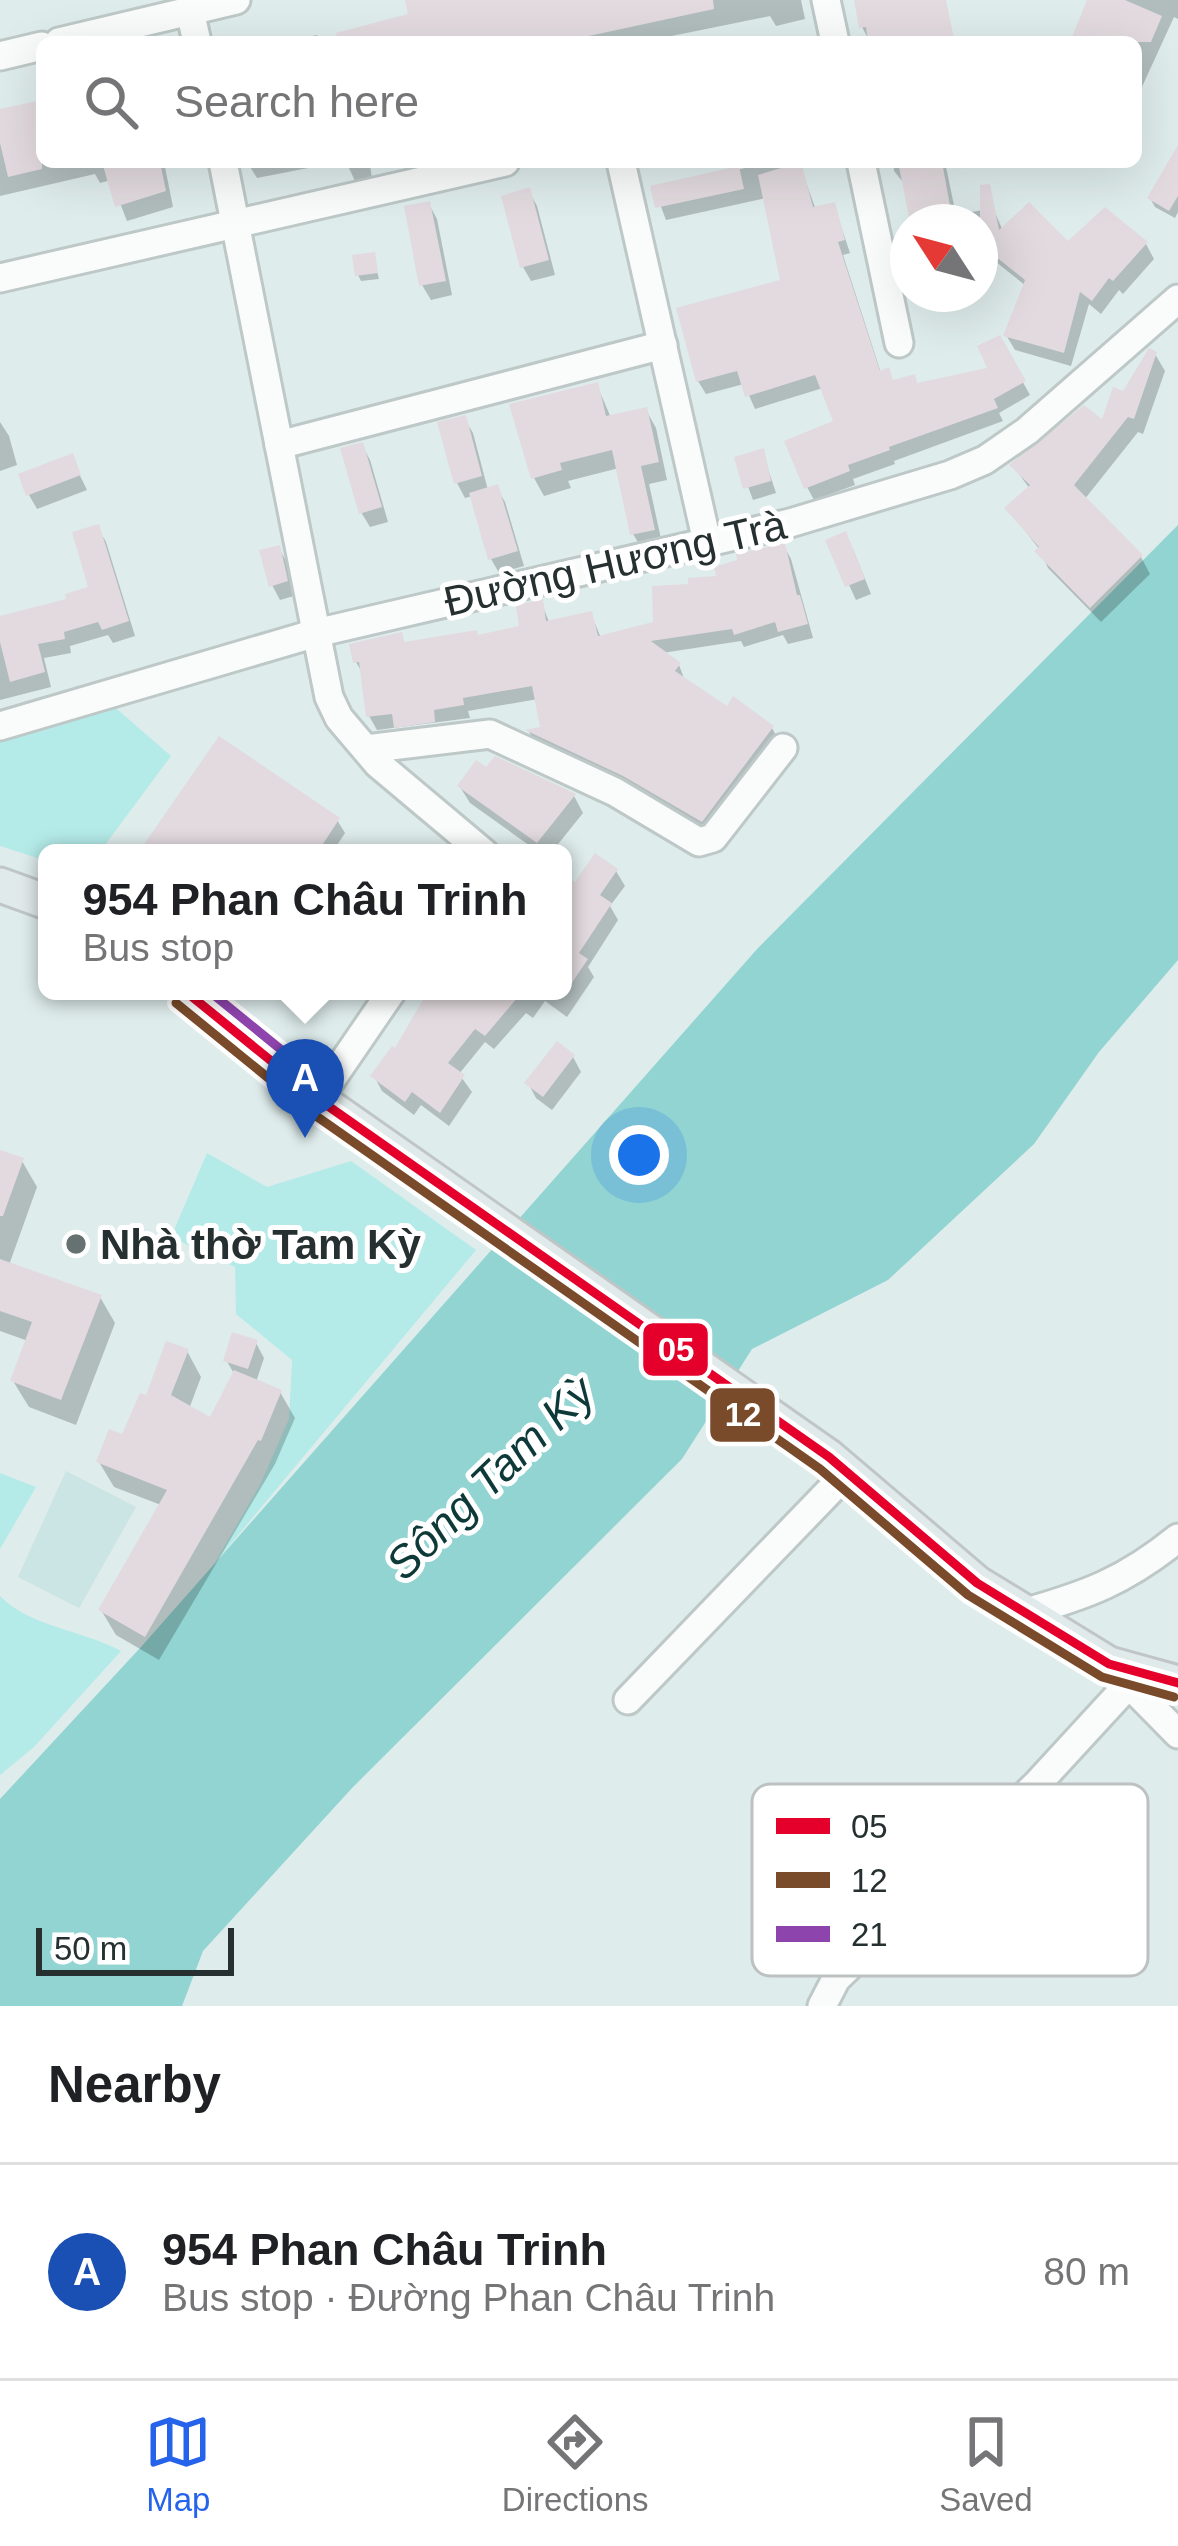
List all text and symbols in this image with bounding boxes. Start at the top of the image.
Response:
search box [36,36,1142,168]
icon: search [78,69,144,135]
text: Search here [174,76,419,127]
north arrow [890,204,998,312]
street label: Đường Hương Trà [439,501,791,625]
popup [38,844,572,1000]
text: 954 Phan Châu Trinh [82,874,528,925]
text: Bus stop [82,926,234,969]
pin: A [266,1039,344,1138]
your location [609,1125,669,1185]
place label: Nhà thờ Tam Kỳ [100,1221,421,1268]
marker: Nhà thờ Tam Kỳ [63,1231,89,1257]
line badge: 05 [641,1321,710,1378]
text: 05 [658,1331,694,1368]
water label: Sông Tam Kỳ [376,1365,606,1590]
line badge: 12 [708,1386,777,1444]
text: 12 [725,1396,761,1433]
legend [752,1784,1148,1976]
text: 05 [851,1808,888,1845]
text: 12 [851,1862,888,1899]
text: 21 [851,1916,888,1953]
scale bar [36,1922,234,1975]
text: 50 m [54,1930,127,1967]
text: Nearby [48,2056,221,2113]
text: 954 Phan Châu Trinh [162,2224,607,2275]
text: A [73,2250,101,2293]
text: 80 m [1043,2250,1130,2293]
text: Bus stop · Đường Phan Châu Trinh [162,2276,775,2319]
tab: Map [145,2409,211,2519]
tab: Directions [502,2409,649,2519]
tab: Saved [939,2409,1033,2519]

